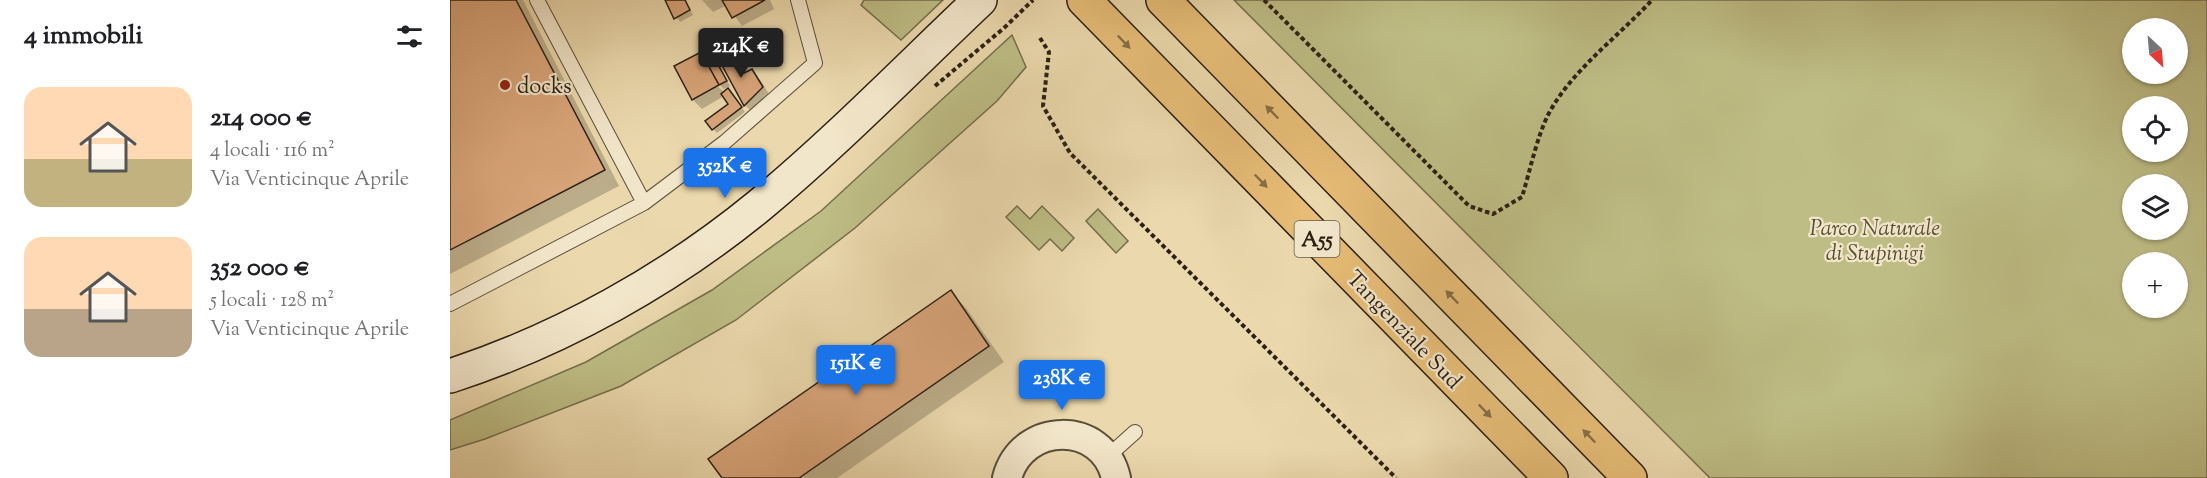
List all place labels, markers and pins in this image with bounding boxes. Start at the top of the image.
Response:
pin: 214K € [692,28,790,79]
place label: docks [517,72,572,104]
marker: docks [498,78,512,92]
pin: 352K € [676,148,774,199]
pin: 151K € [807,345,905,396]
pin: 238K € [1013,360,1111,411]

